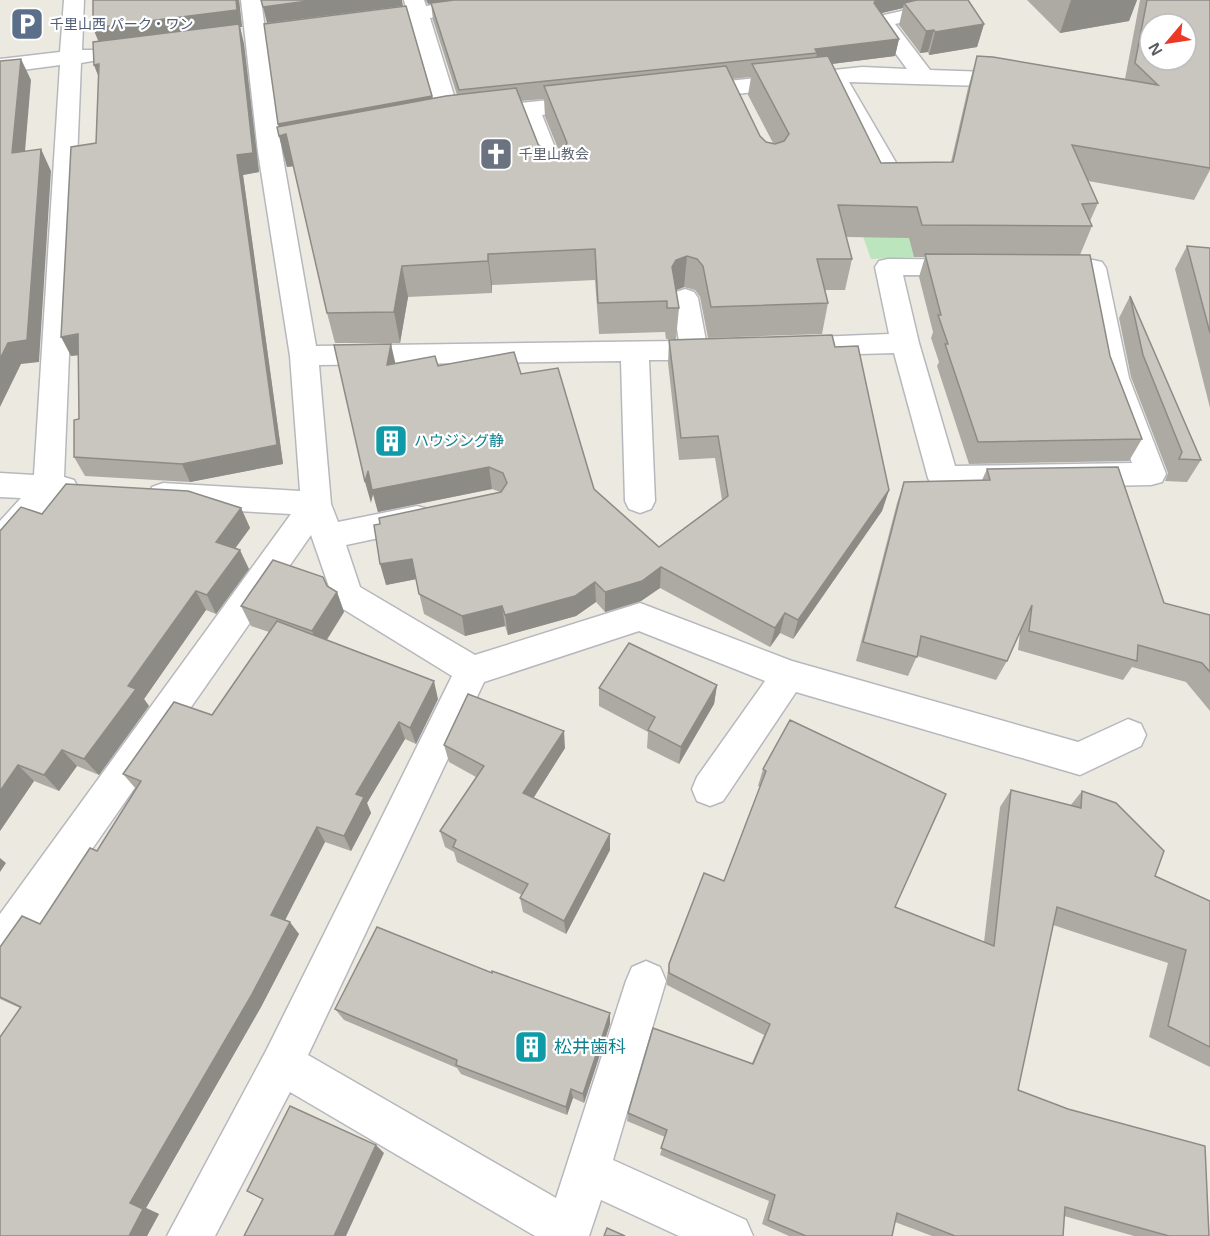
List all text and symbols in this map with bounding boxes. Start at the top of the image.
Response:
parking icon: 千里山西 パーク・ワン [9,6,45,42]
north arrow [1138,12,1198,72]
place label: 千里山西 パーク・ワン [50,16,194,32]
text: N [1145,40,1166,58]
church icon: 千里山教会 [478,136,514,172]
place label: 千里山教会 [519,146,589,162]
building icon: ハウジング静 [373,423,409,459]
place label: ハウジング静 [414,432,504,449]
building icon: 松井歯科 [513,1029,549,1065]
place label: 松井歯科 [554,1037,626,1057]

